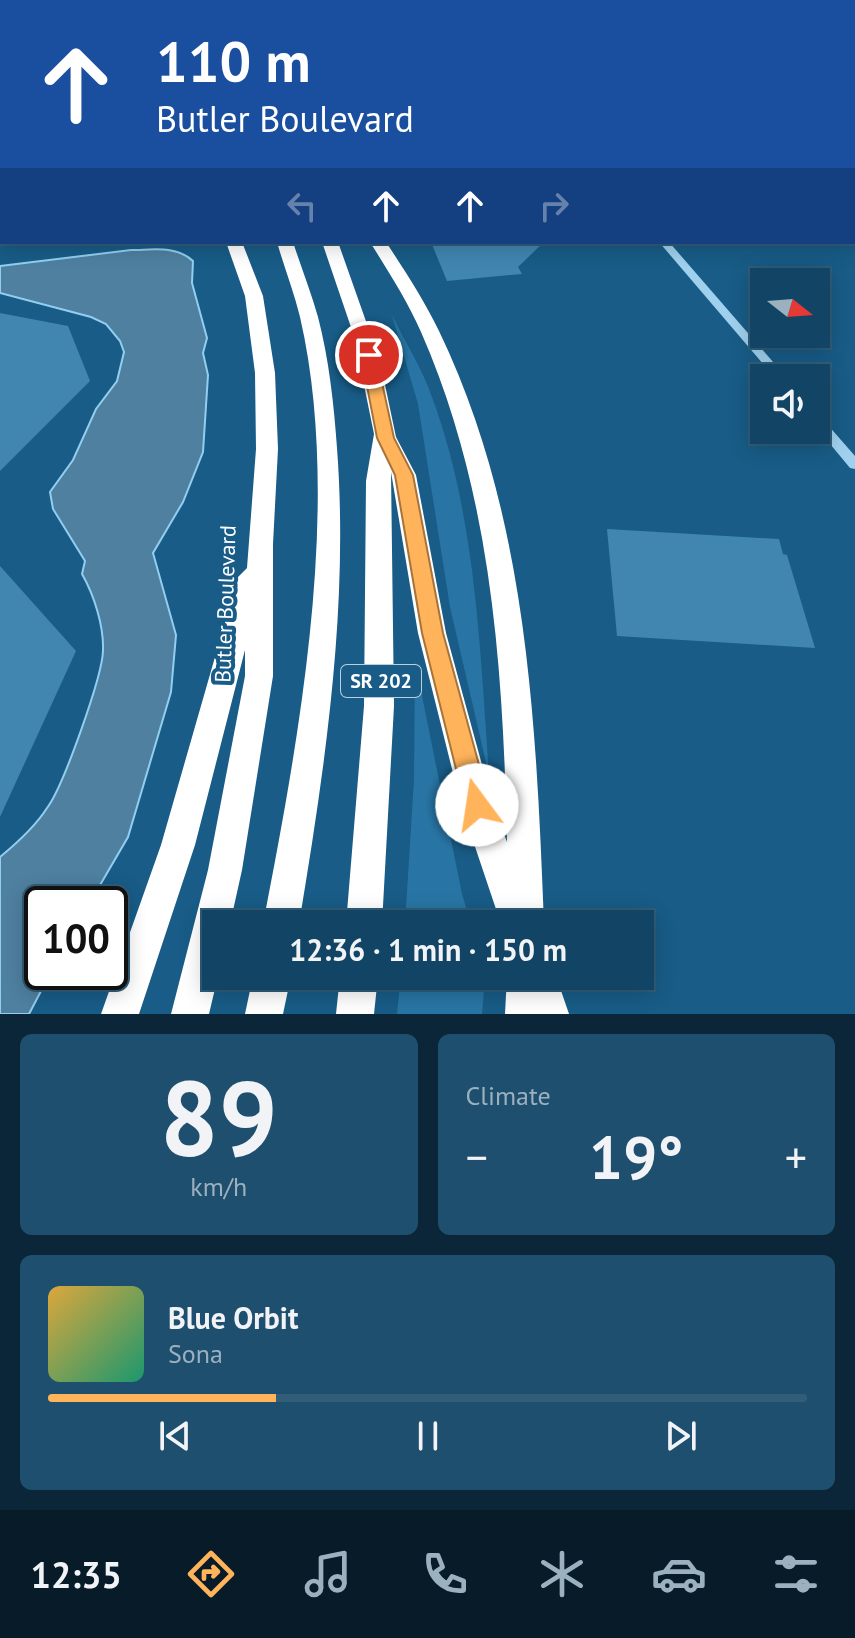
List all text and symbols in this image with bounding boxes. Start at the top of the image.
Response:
text: 110 m [156,25,311,97]
icon: ahead [24,32,128,136]
text: Butler Boulevard [156,95,414,142]
icon: left [280,184,324,228]
icon: ahead [364,184,408,228]
icon: ahead [448,184,492,228]
icon: right [532,184,576,228]
north arrow [750,268,830,348]
map controls [750,268,830,444]
pin [335,321,403,389]
icon: arrive [347,333,391,377]
button: sound [750,364,830,444]
street label: Butler Boulevard [208,525,242,683]
road number: SR 202 [341,665,421,697]
position arrow [435,763,519,847]
speed limit sign: 100 [24,886,128,990]
text: 12:36 · 1 min · 150 m [289,930,567,969]
text: 89 [160,1050,278,1185]
text: Climate [466,1079,551,1112]
text: 19° [589,1118,683,1196]
text: − [466,1128,488,1185]
text: + [785,1128,807,1185]
text: km/h [190,1170,247,1203]
text: Blue Orbit [168,1298,298,1337]
text: Sona [168,1337,223,1370]
icon: previous [153,1414,197,1458]
icon: pause [406,1414,450,1458]
icon: next [659,1414,703,1458]
icon: directions [183,1546,239,1602]
icon: music [300,1546,356,1602]
icon: phone [417,1546,473,1602]
icon: climate [534,1546,590,1602]
icon: car [651,1546,707,1602]
icon: filters [768,1546,824,1602]
text: 12:35 [31,1551,122,1598]

